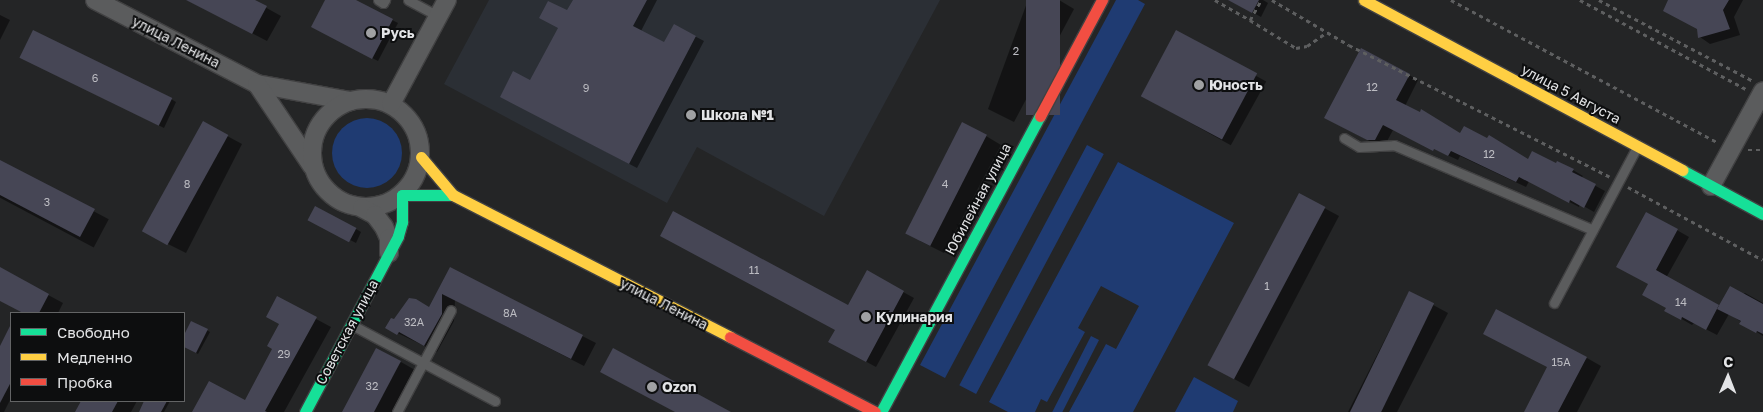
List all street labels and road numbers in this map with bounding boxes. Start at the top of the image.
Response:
street label: улица Ленина [129,13,223,71]
street label: улица 5 Августа [1519,61,1623,127]
street label: Юбилейная улица [941,140,1015,258]
street label: улица Ленина [617,275,711,333]
street label: Советская улица [312,277,382,387]

